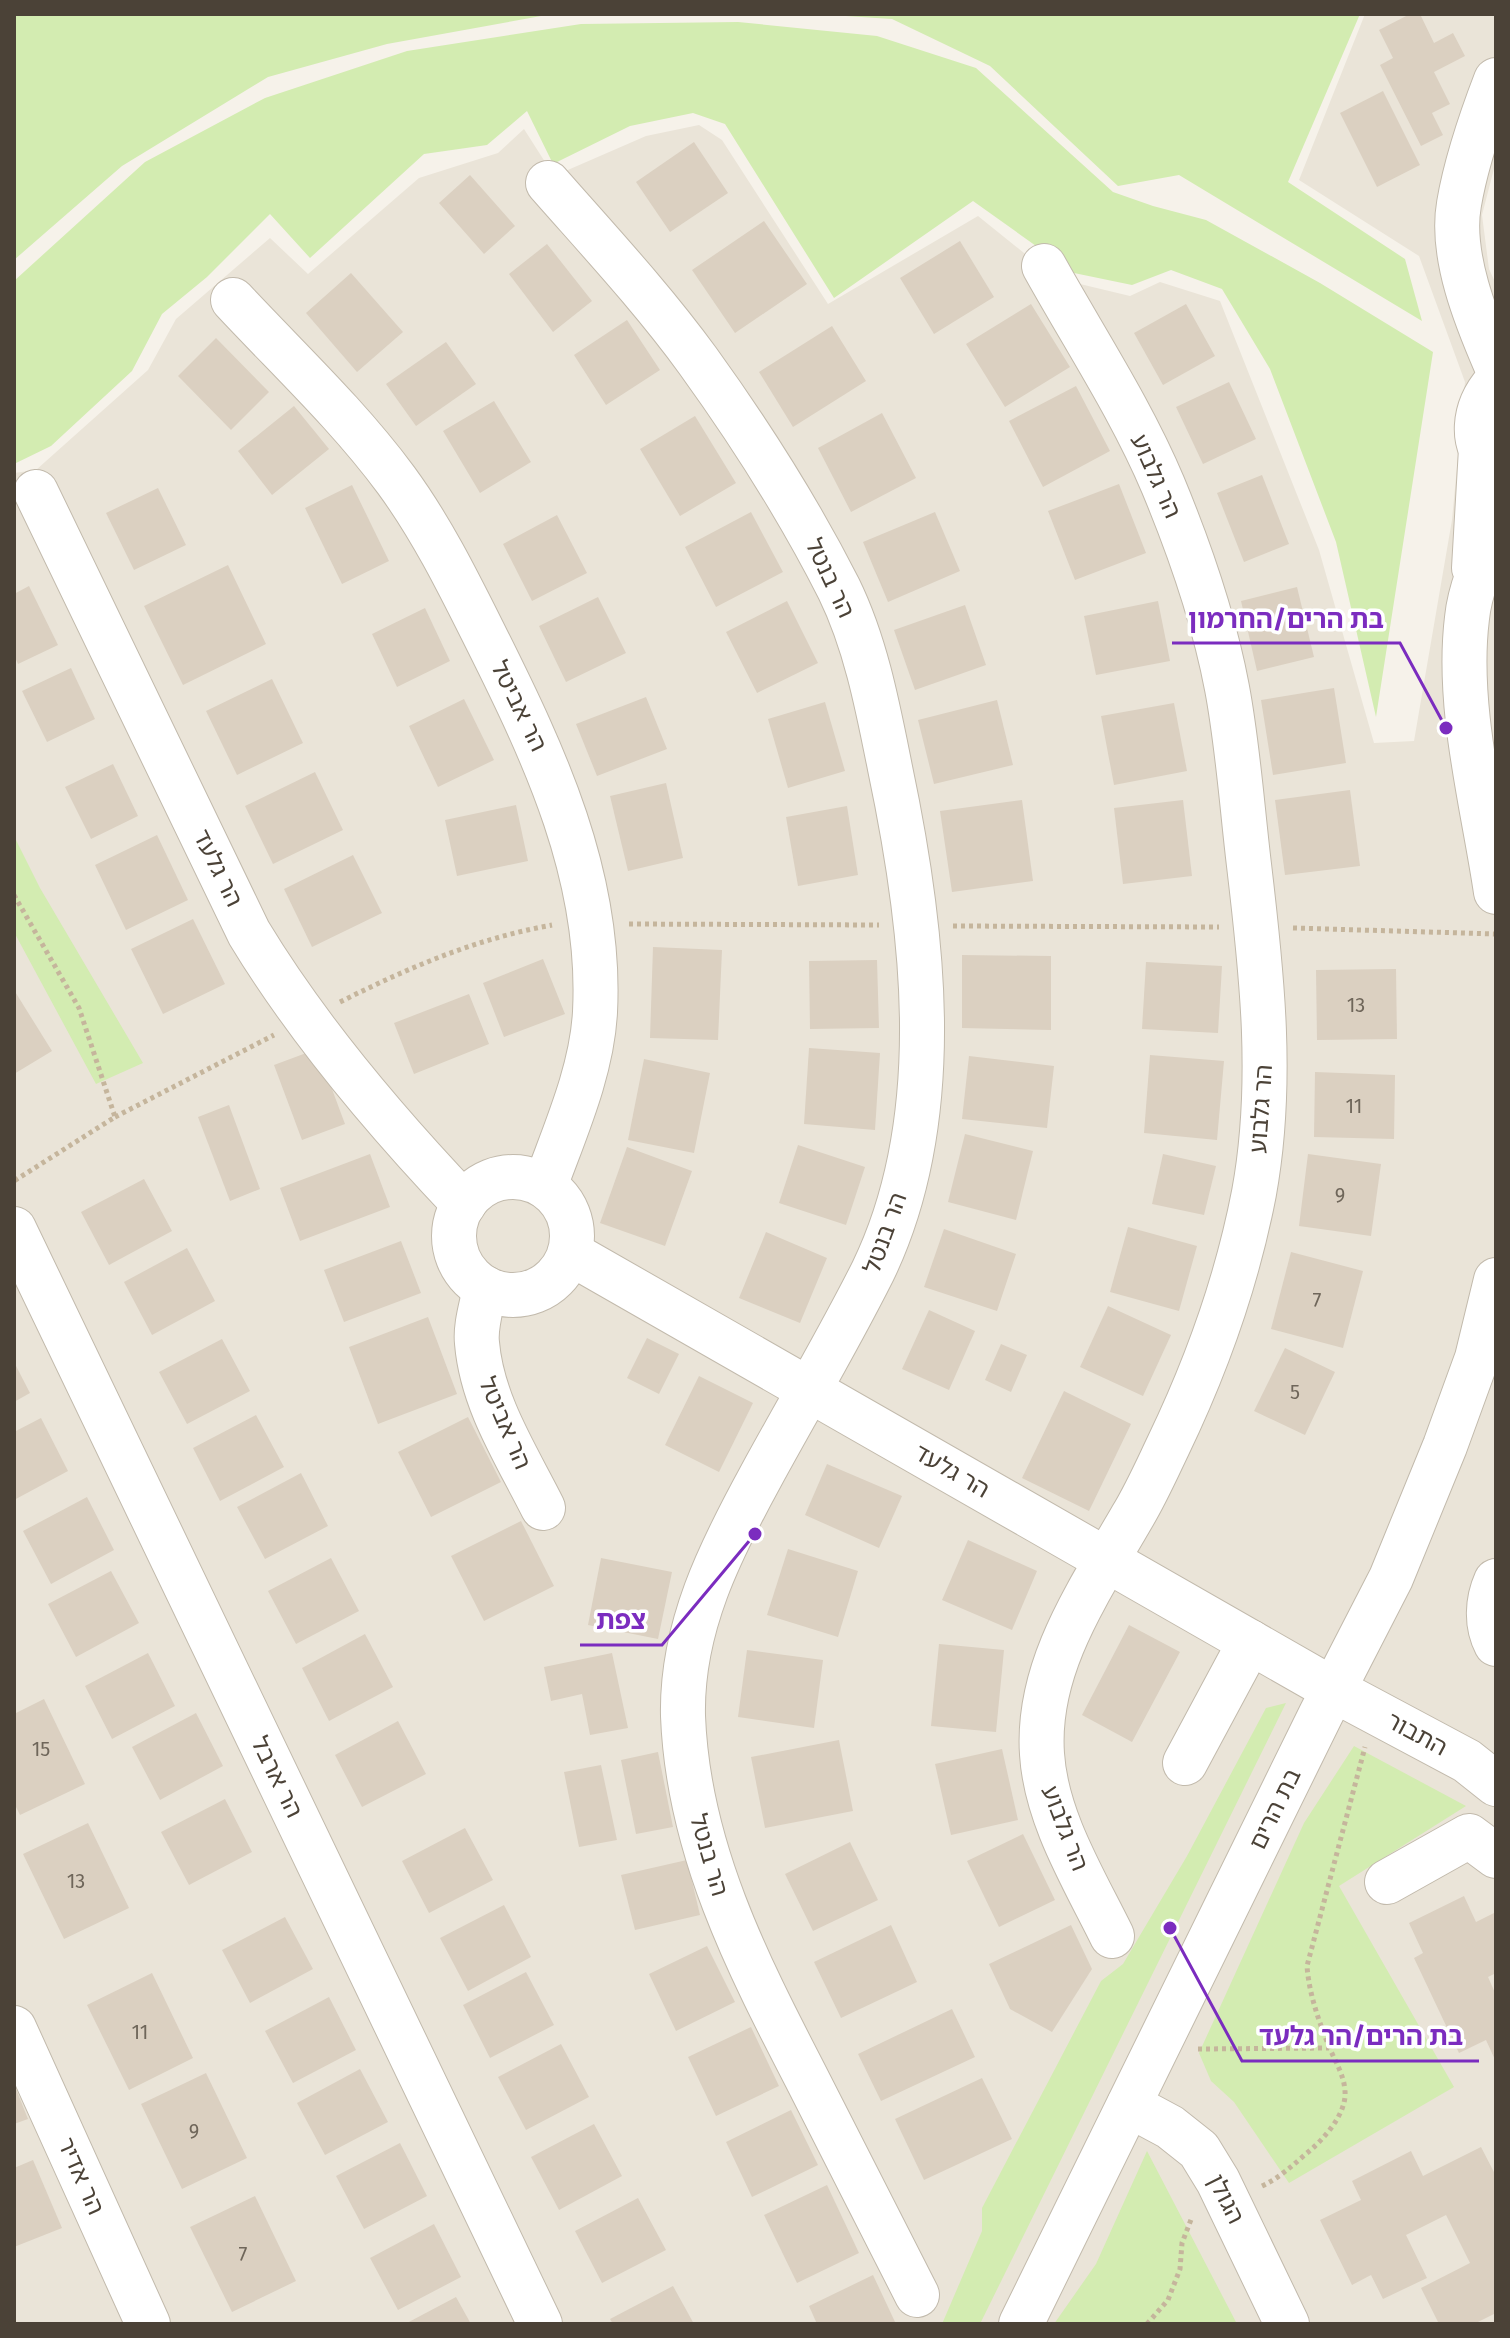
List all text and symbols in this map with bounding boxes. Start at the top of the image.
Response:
street label: הר גלבוע [1125,430,1187,522]
street label: הר בנטל [800,534,860,622]
callout: בת הרים/החרמון [1172,593,1400,643]
text: בת הרים/החרמון [1188,604,1384,635]
street label: הר אביטל [485,656,553,756]
street label: הר גלעד [187,825,249,911]
house number: 13 [1347,993,1365,1017]
street label: הר גלבוע [1244,1063,1278,1155]
house number: 11 [1345,1094,1363,1118]
house number: 9 [1335,1183,1345,1207]
street label: הר בנטל [857,1189,913,1277]
house number: 7 [1313,1288,1322,1312]
street label: הר אביטל [473,1373,537,1473]
house number: 5 [1290,1380,1300,1404]
street label: הר גלעד [909,1438,995,1504]
callout: צפת [580,1595,662,1645]
text: צפת [596,1605,646,1636]
street label: התבור [1382,1706,1452,1762]
street label: הר ארבל [245,1732,309,1822]
house number: 15 [32,1737,50,1761]
street label: בת הרים [1243,1764,1307,1854]
street label: הר גלבוע [1036,1781,1094,1875]
street label: הר בנטל [684,1811,734,1899]
house number: 13 [67,1869,85,1893]
callout: בת הרים/הר גלעד [1242,2011,1479,2061]
house number: 11 [131,2020,149,2044]
text: בת הרים/הר גלעד [1259,2021,1463,2052]
house number: 9 [189,2119,199,2143]
street label: הר אדיר [52,2133,110,2219]
street label: הגולן [1202,2170,1250,2228]
house number: 7 [239,2242,248,2266]

